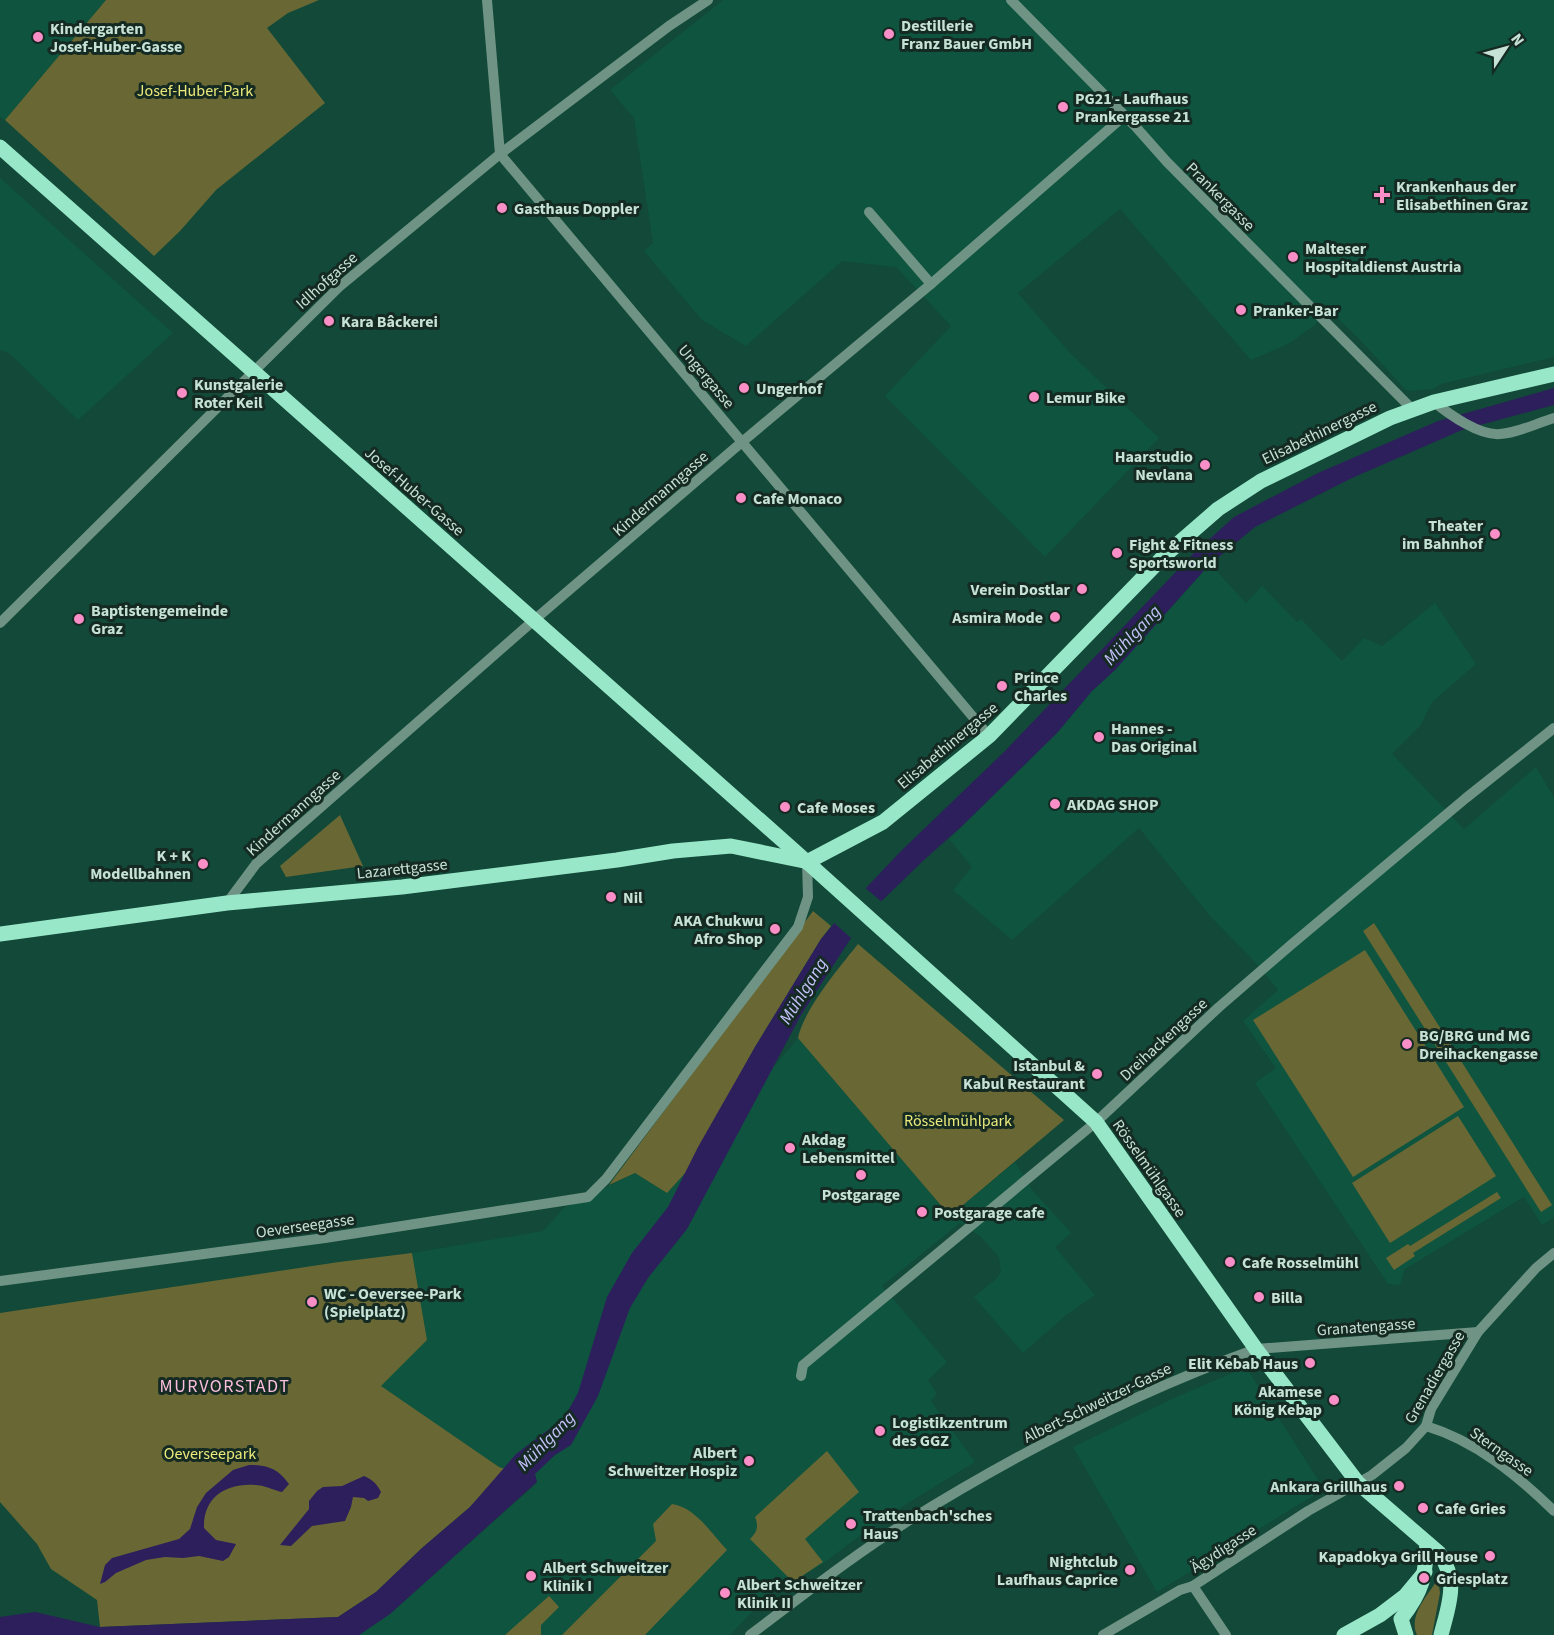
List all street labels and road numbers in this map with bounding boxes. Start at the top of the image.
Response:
street label: Prankergasse [1181,157,1260,236]
street label: Idlhofgasse [291,247,362,314]
street label: Ungergasse [673,340,740,413]
street label: Elisabethinergasse [1258,396,1381,470]
street label: Josef-Huber-Gasse [360,442,469,541]
street label: Kindermanngasse [608,446,713,542]
street label: Elisabethinergasse [893,697,1003,794]
street label: Kindermanngasse [242,764,346,861]
street label: Lazarettgasse [356,853,449,885]
street label: Dreihackengasse [1115,993,1212,1086]
street label: Rösselmühlgasse [1107,1115,1191,1222]
street label: Oeverseegasse [255,1208,356,1244]
street label: Granatengasse [1316,1313,1416,1341]
street label: Grenadiergasse [1399,1327,1470,1428]
street label: Albert-Schweitzer-Gasse [1020,1357,1175,1448]
street label: Sterngasse [1465,1422,1538,1482]
street label: Ägydigasse [1186,1519,1261,1578]

